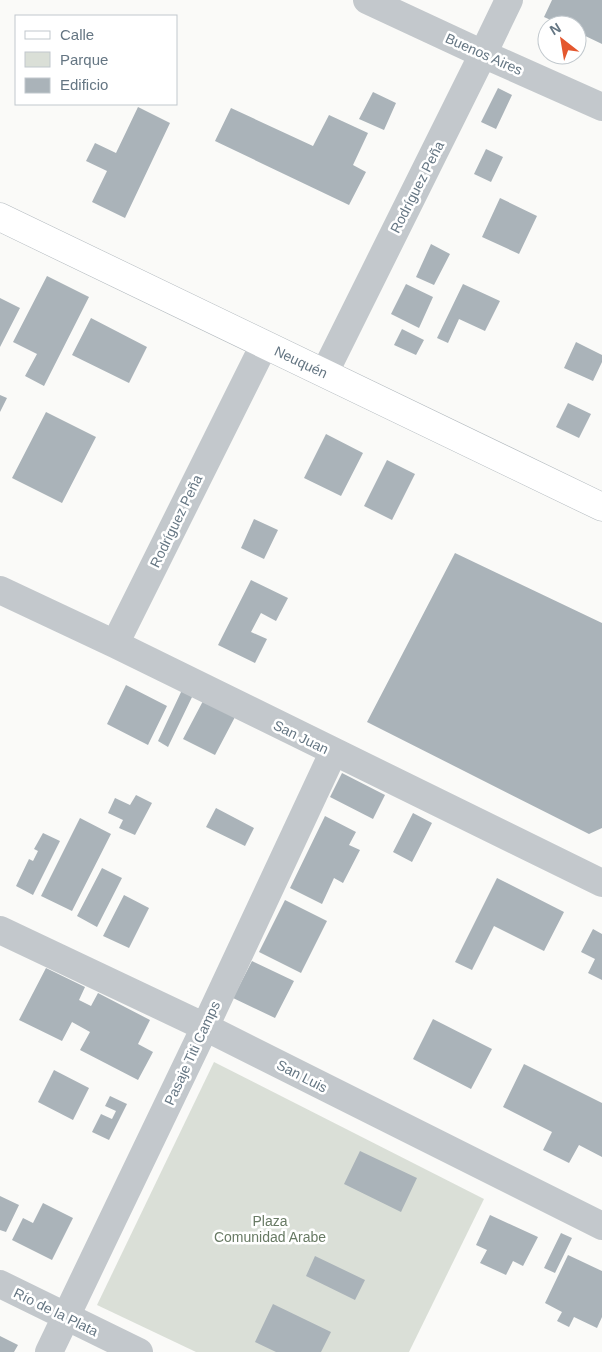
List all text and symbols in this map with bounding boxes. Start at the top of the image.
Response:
legend [15,15,178,105]
north arrow [537,15,587,65]
text: N [547,19,564,38]
text: Calle [60,26,94,43]
street label: Buenos Aires [443,30,525,78]
text: Parque [60,51,108,68]
text: Edificio [60,76,108,93]
street label: Rodríguez Peña [387,138,447,236]
street label: Neuquén [272,343,330,381]
street label: Rodríguez Peña [147,472,205,570]
street label: San Juan [271,717,331,757]
street label: Pasaje Titi Camps [161,998,223,1108]
street label: San Luis [274,1057,330,1095]
park label: Plaza Comunidad Arabe [214,1213,326,1245]
street label: Río de la Plata [11,1285,101,1339]

